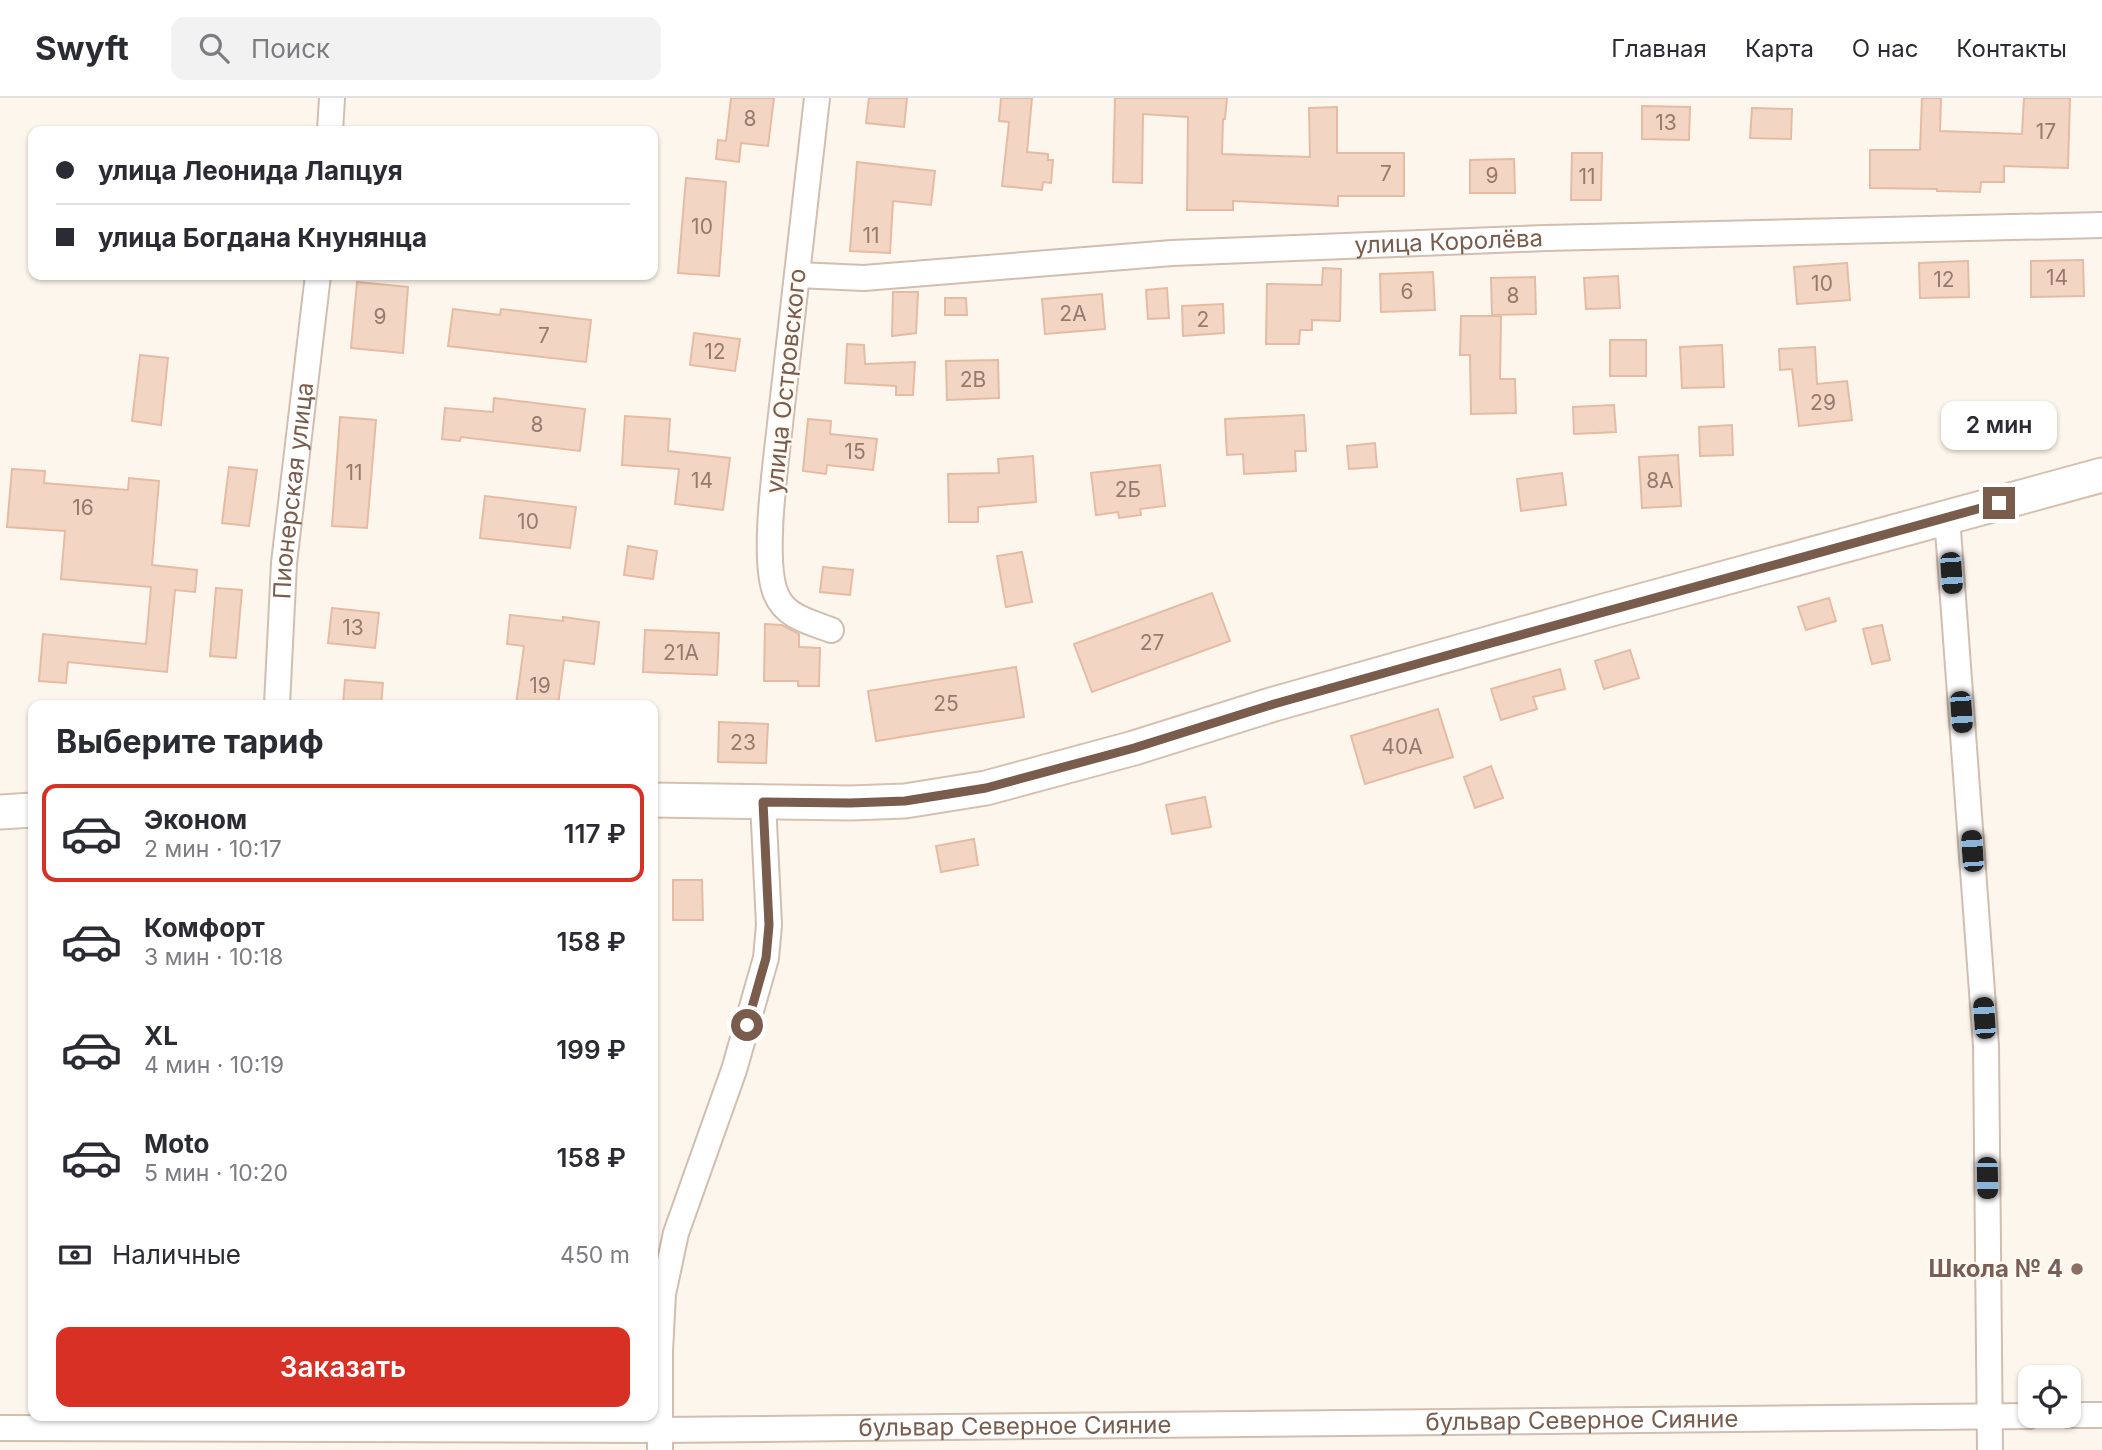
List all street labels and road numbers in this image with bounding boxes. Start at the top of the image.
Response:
street label: улица Королёва [1354,223,1543,260]
street label: улица Островского [759,267,812,495]
street label: Пионерская улица [267,381,319,600]
street label: бульвар Северное Сияние [1425,1404,1739,1436]
street label: бульвар Северное Сияние [858,1410,1172,1442]

